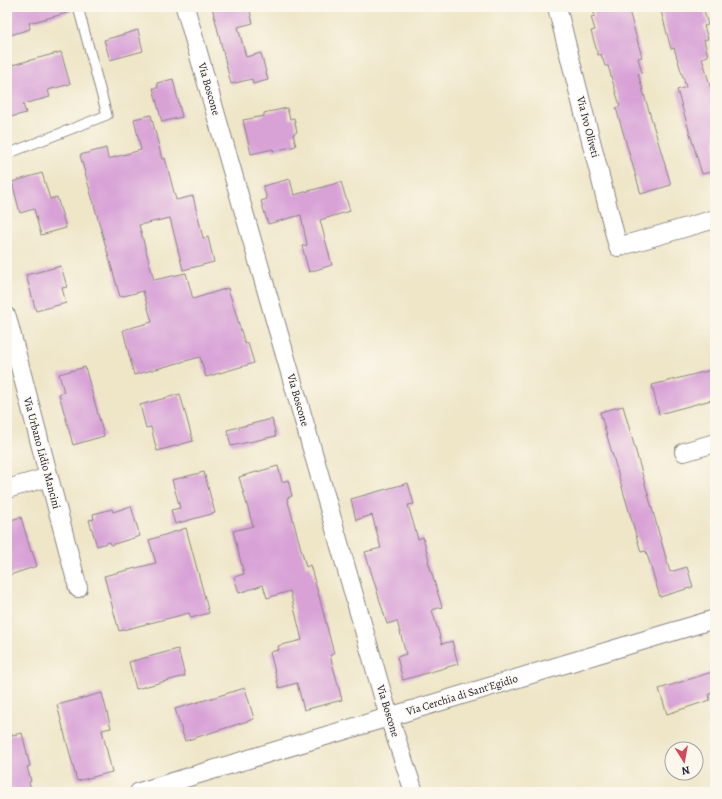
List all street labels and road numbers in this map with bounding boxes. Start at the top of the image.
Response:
street label: Via Boscone [194,60,224,117]
street label: Via Ivo Oliveti [573,94,603,159]
street label: Via Boscone [283,371,313,428]
street label: Via Urbano Lidio Mancini [20,394,64,511]
street label: Via Cerchia di Sant'Egidio [403,671,520,719]
street label: Via Boscone [373,682,403,739]

